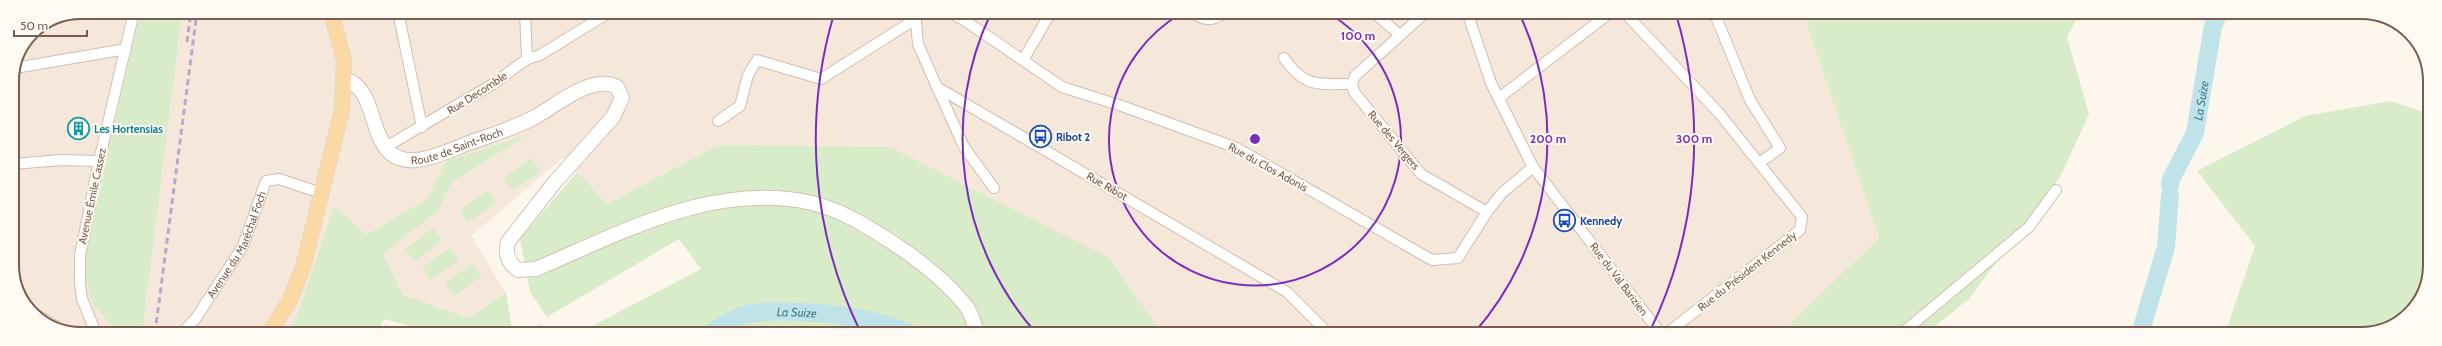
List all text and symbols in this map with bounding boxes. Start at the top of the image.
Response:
scale bar [14,12,87,38]
text: 50 m [20,18,48,33]
text: 100 m [1341,28,1375,43]
street label: Rue Decomble [444,68,510,118]
water label: La Suize [2190,79,2211,121]
street label: Rue des Vergers [1365,107,1423,173]
building icon: Les Hortensias [65,116,91,142]
place label: Les Hortensias [94,122,163,136]
bus stop icon: Ribot 2 [1028,124,1054,150]
street label: Route de Saint-Roch [411,125,505,167]
place label: Ribot 2 [1056,130,1090,144]
text: 200 m [1530,131,1566,146]
text: 300 m [1676,131,1712,146]
centre of rings [1248,132,1262,146]
street label: Rue du Clos Adonis [1226,139,1311,195]
street label: Avenue Émile Cassez [75,147,109,245]
street label: Rue Ribot [1084,169,1130,203]
street label: Avenue du Maréchal Foch [204,189,269,301]
bus stop icon: Kennedy [1551,208,1577,234]
place label: Kennedy [1580,214,1622,228]
street label: Rue du Président Kennedy [1695,228,1800,314]
street label: Rue du Val Barizien [1587,240,1651,318]
water label: La Suize [777,304,818,320]

